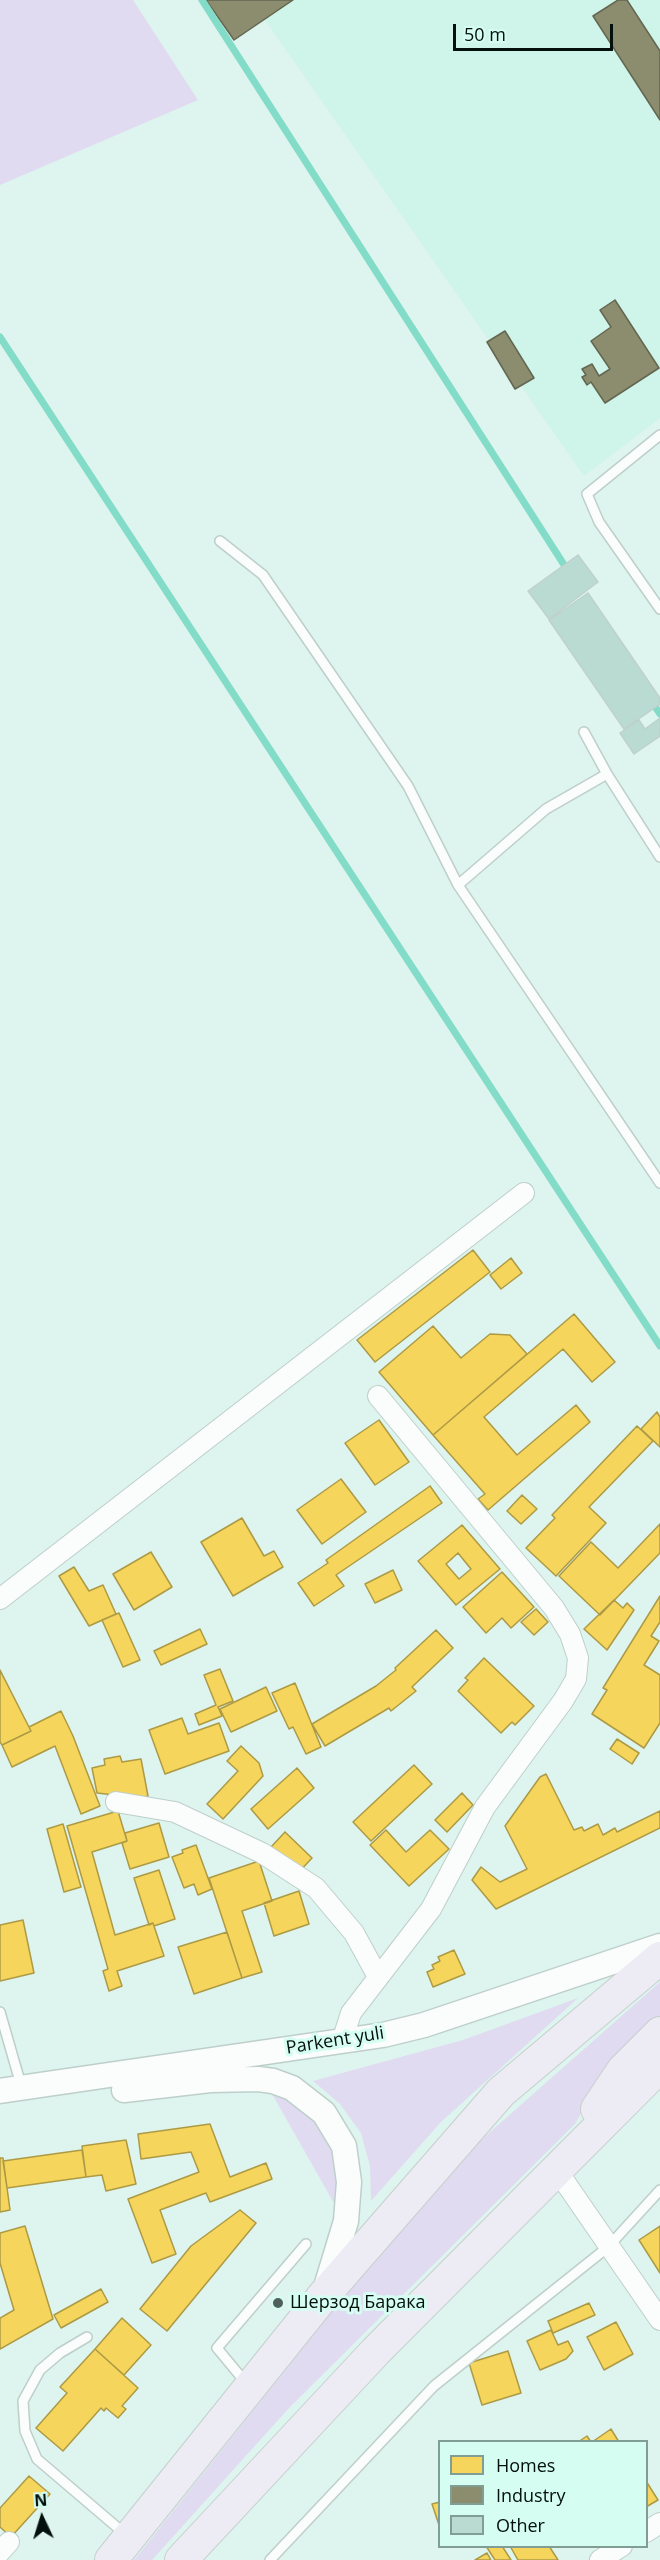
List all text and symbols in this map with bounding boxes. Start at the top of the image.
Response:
scale bar [456,12,616,50]
text: 50 m [464,22,506,46]
street label: Parkent yuli [284,2023,386,2059]
place label: Шерзод Барака [290,2292,426,2314]
marker: Шерзод Барака [271,2296,285,2310]
legend [438,2440,648,2548]
text: Homes [496,2453,555,2477]
text: Industry [496,2483,566,2507]
north arrow [12,2488,72,2548]
text: N [33,2489,48,2511]
text: Other [496,2513,545,2537]

